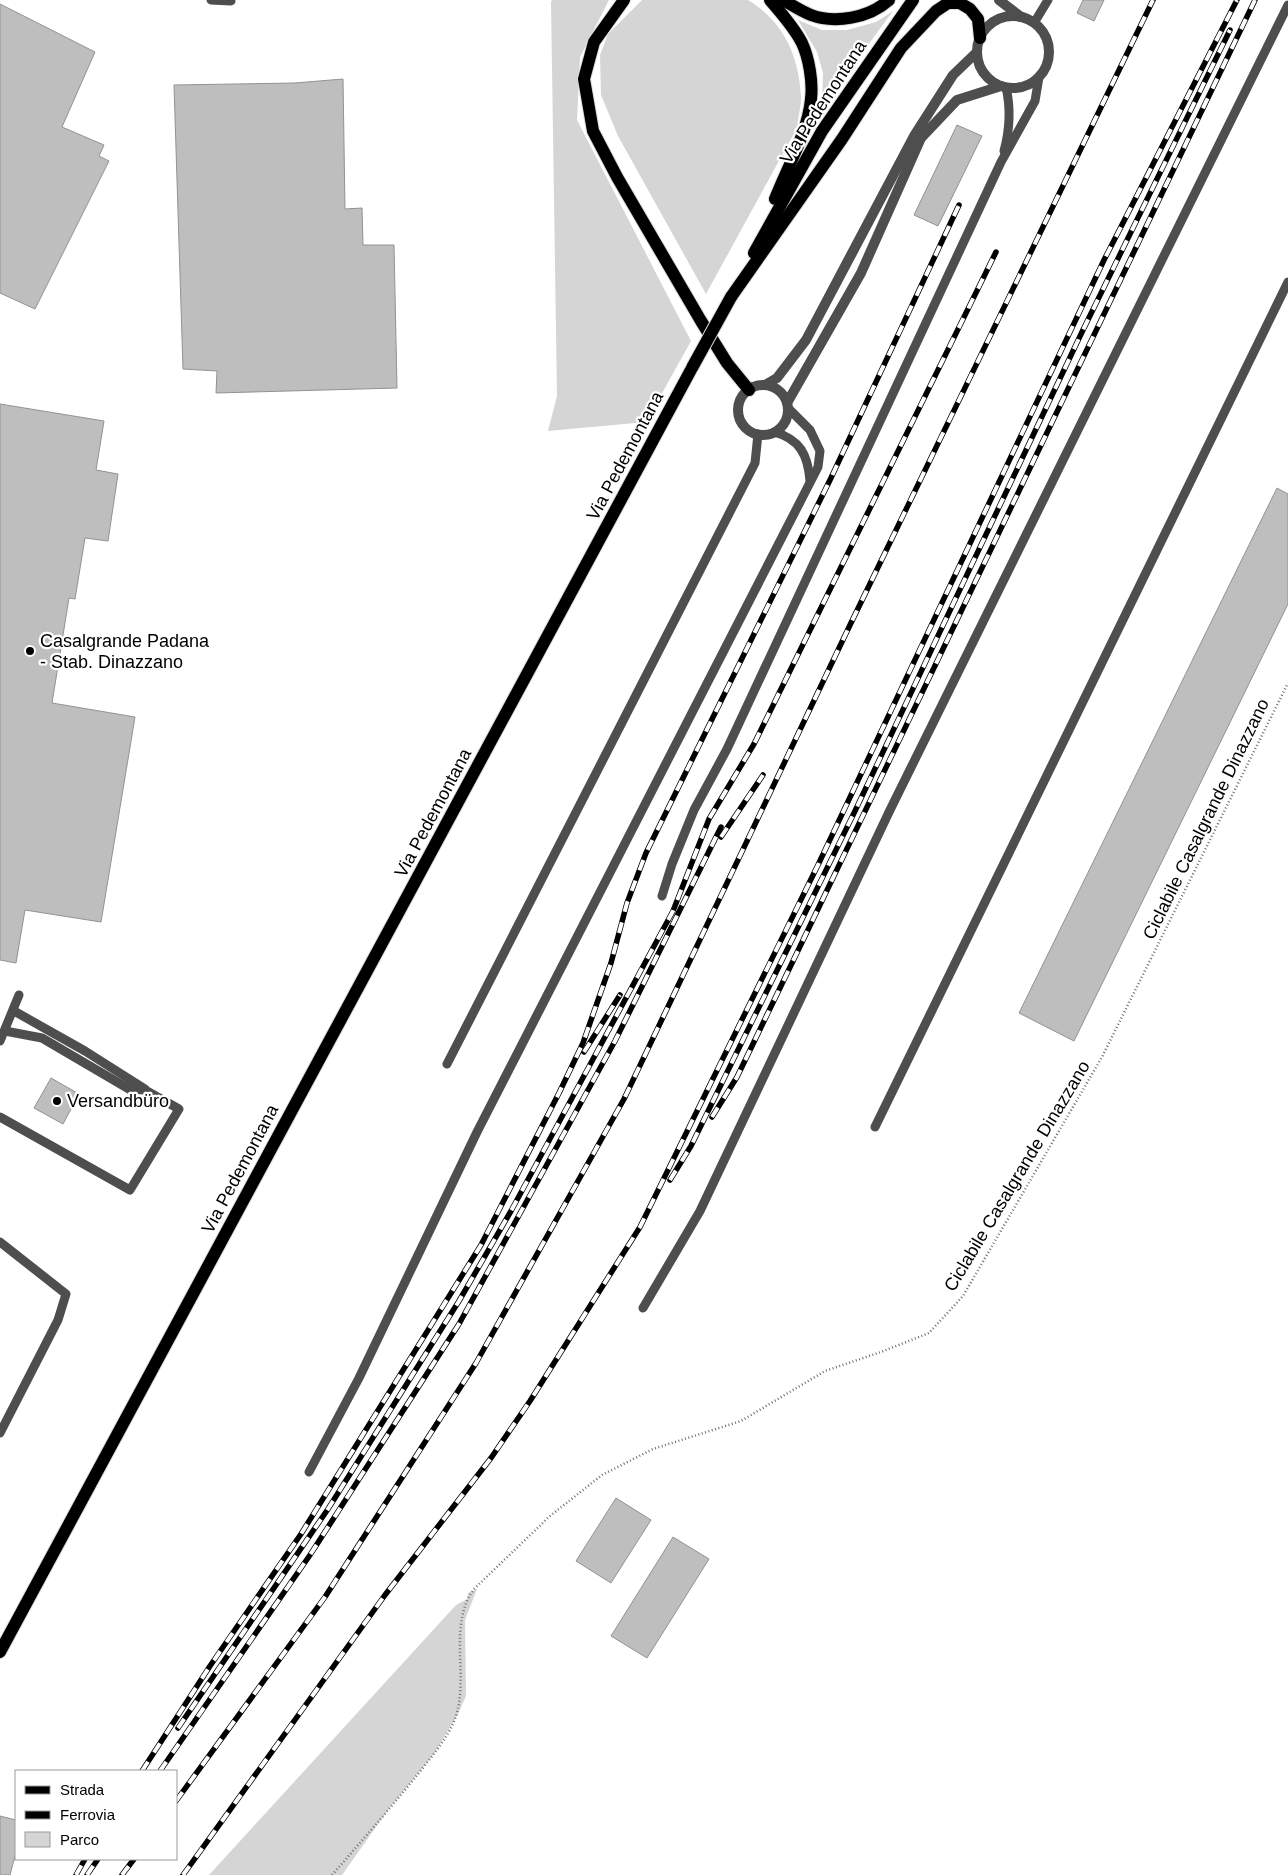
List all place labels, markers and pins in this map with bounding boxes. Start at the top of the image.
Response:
place label: Casalgrande Padana - Stab. Dinazzano [40,631,210,672]
marker: Casalgrande Padana - Stab. Dinazzano [24,645,36,657]
place label: Versandbüro [67,1091,169,1111]
marker: Versandbüro [51,1095,63,1107]

